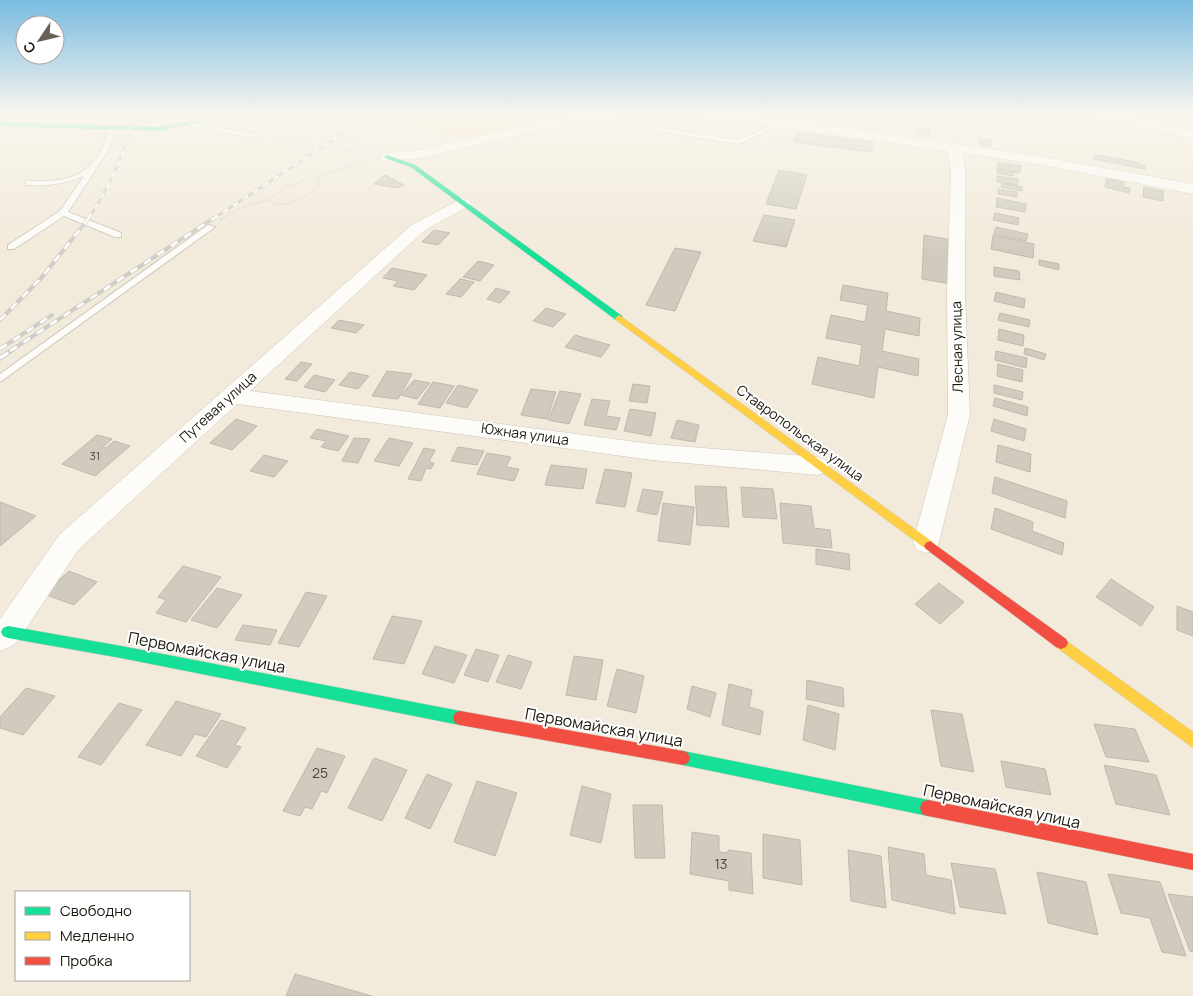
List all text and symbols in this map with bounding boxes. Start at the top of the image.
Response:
north arrow [15,15,65,65]
text: С [18,38,40,57]
street label: Лесная улица [946,301,967,393]
street label: Путевая улица [175,367,260,446]
street label: Ставропольская улица [733,380,868,485]
street label: Южная улица [480,418,570,449]
house number: 31 [90,448,100,463]
street label: Первомайская улица [126,626,288,678]
street label: Первомайская улица [523,702,685,752]
house number: 25 [312,763,328,782]
street label: Первомайская улица [922,779,1082,833]
house number: 13 [714,854,728,873]
legend [15,891,190,981]
text: Свободно [60,900,132,921]
text: Медленно [60,925,134,946]
text: Пробка [60,950,113,971]

